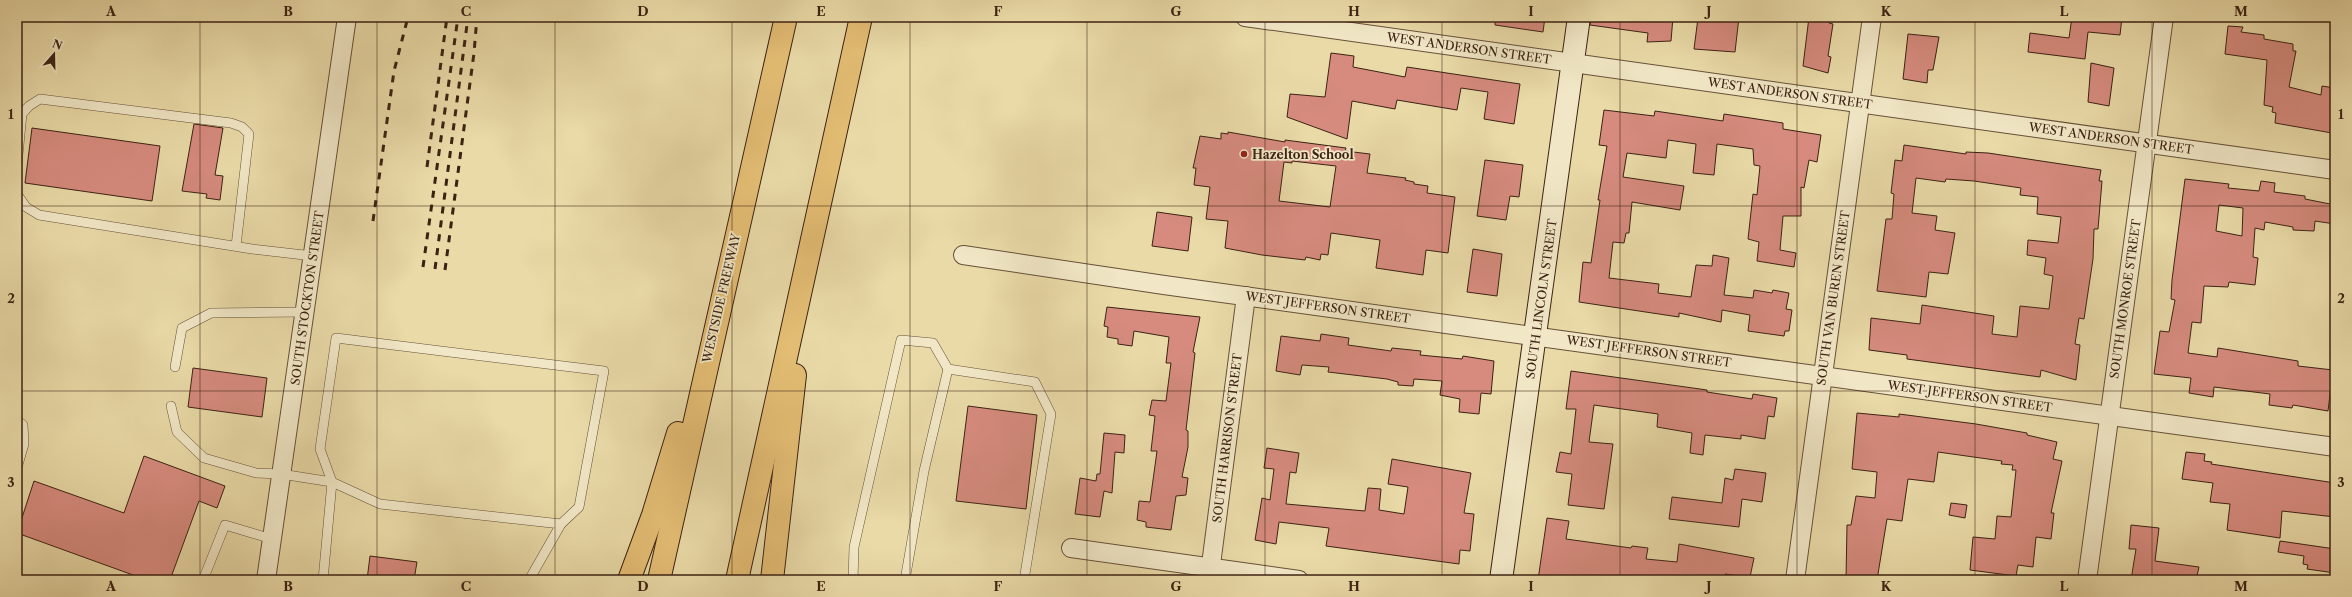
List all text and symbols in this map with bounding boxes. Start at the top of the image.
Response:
text: A [105,3,117,19]
text: B [283,3,293,19]
text: C [461,3,471,19]
text: D [637,3,649,19]
text: E [816,3,826,19]
text: F [994,3,1003,19]
text: G [1170,3,1182,19]
text: H [1348,3,1360,19]
text: I [1528,3,1534,19]
text: J [1704,3,1712,19]
text: K [1881,3,1892,19]
text: L [2060,3,2069,19]
text: M [2234,3,2248,19]
street label: WEST ANDERSON STREET [1385,29,1552,67]
north arrow [34,34,74,74]
text: N [51,36,65,53]
street label: WEST ANDERSON STREET [1706,74,1873,112]
text: 1 [8,106,14,122]
text: 1 [2338,106,2344,122]
street label: WEST ANDERSON STREET [2027,119,2194,157]
place label: Hazelton School [1252,147,1354,162]
marker: Hazelton School [1239,149,1249,159]
street label: SOUTH STOCKTON STREET [287,210,327,386]
street label: SOUTH VAN BUREN STREET [1813,210,1853,386]
street label: SOUTH LINCOLN STREET [1522,218,1560,380]
street label: SOUTH MONROE STREET [2106,218,2144,380]
street label: WESTSIDE FREEWAY [699,231,743,365]
street label: WEST JEFFERSON STREET [1244,288,1411,326]
text: 2 [7,290,15,306]
text: 2 [2337,290,2345,306]
street label: WEST JEFFERSON STREET [1565,332,1732,370]
street label: SOUTH HARRISON STREET [1209,352,1245,524]
street label: WEST JEFFERSON STREET [1886,377,2053,415]
text: 3 [7,474,15,490]
text: 3 [2337,474,2345,490]
text: A [105,578,117,594]
text: B [283,578,293,594]
text: C [461,578,471,594]
text: D [637,578,649,594]
text: E [816,578,826,594]
text: F [994,578,1003,594]
text: G [1170,578,1182,594]
text: H [1348,578,1360,594]
text: I [1528,578,1534,594]
text: J [1704,578,1712,594]
text: K [1881,578,1892,594]
text: L [2060,578,2069,594]
text: M [2234,578,2248,594]

